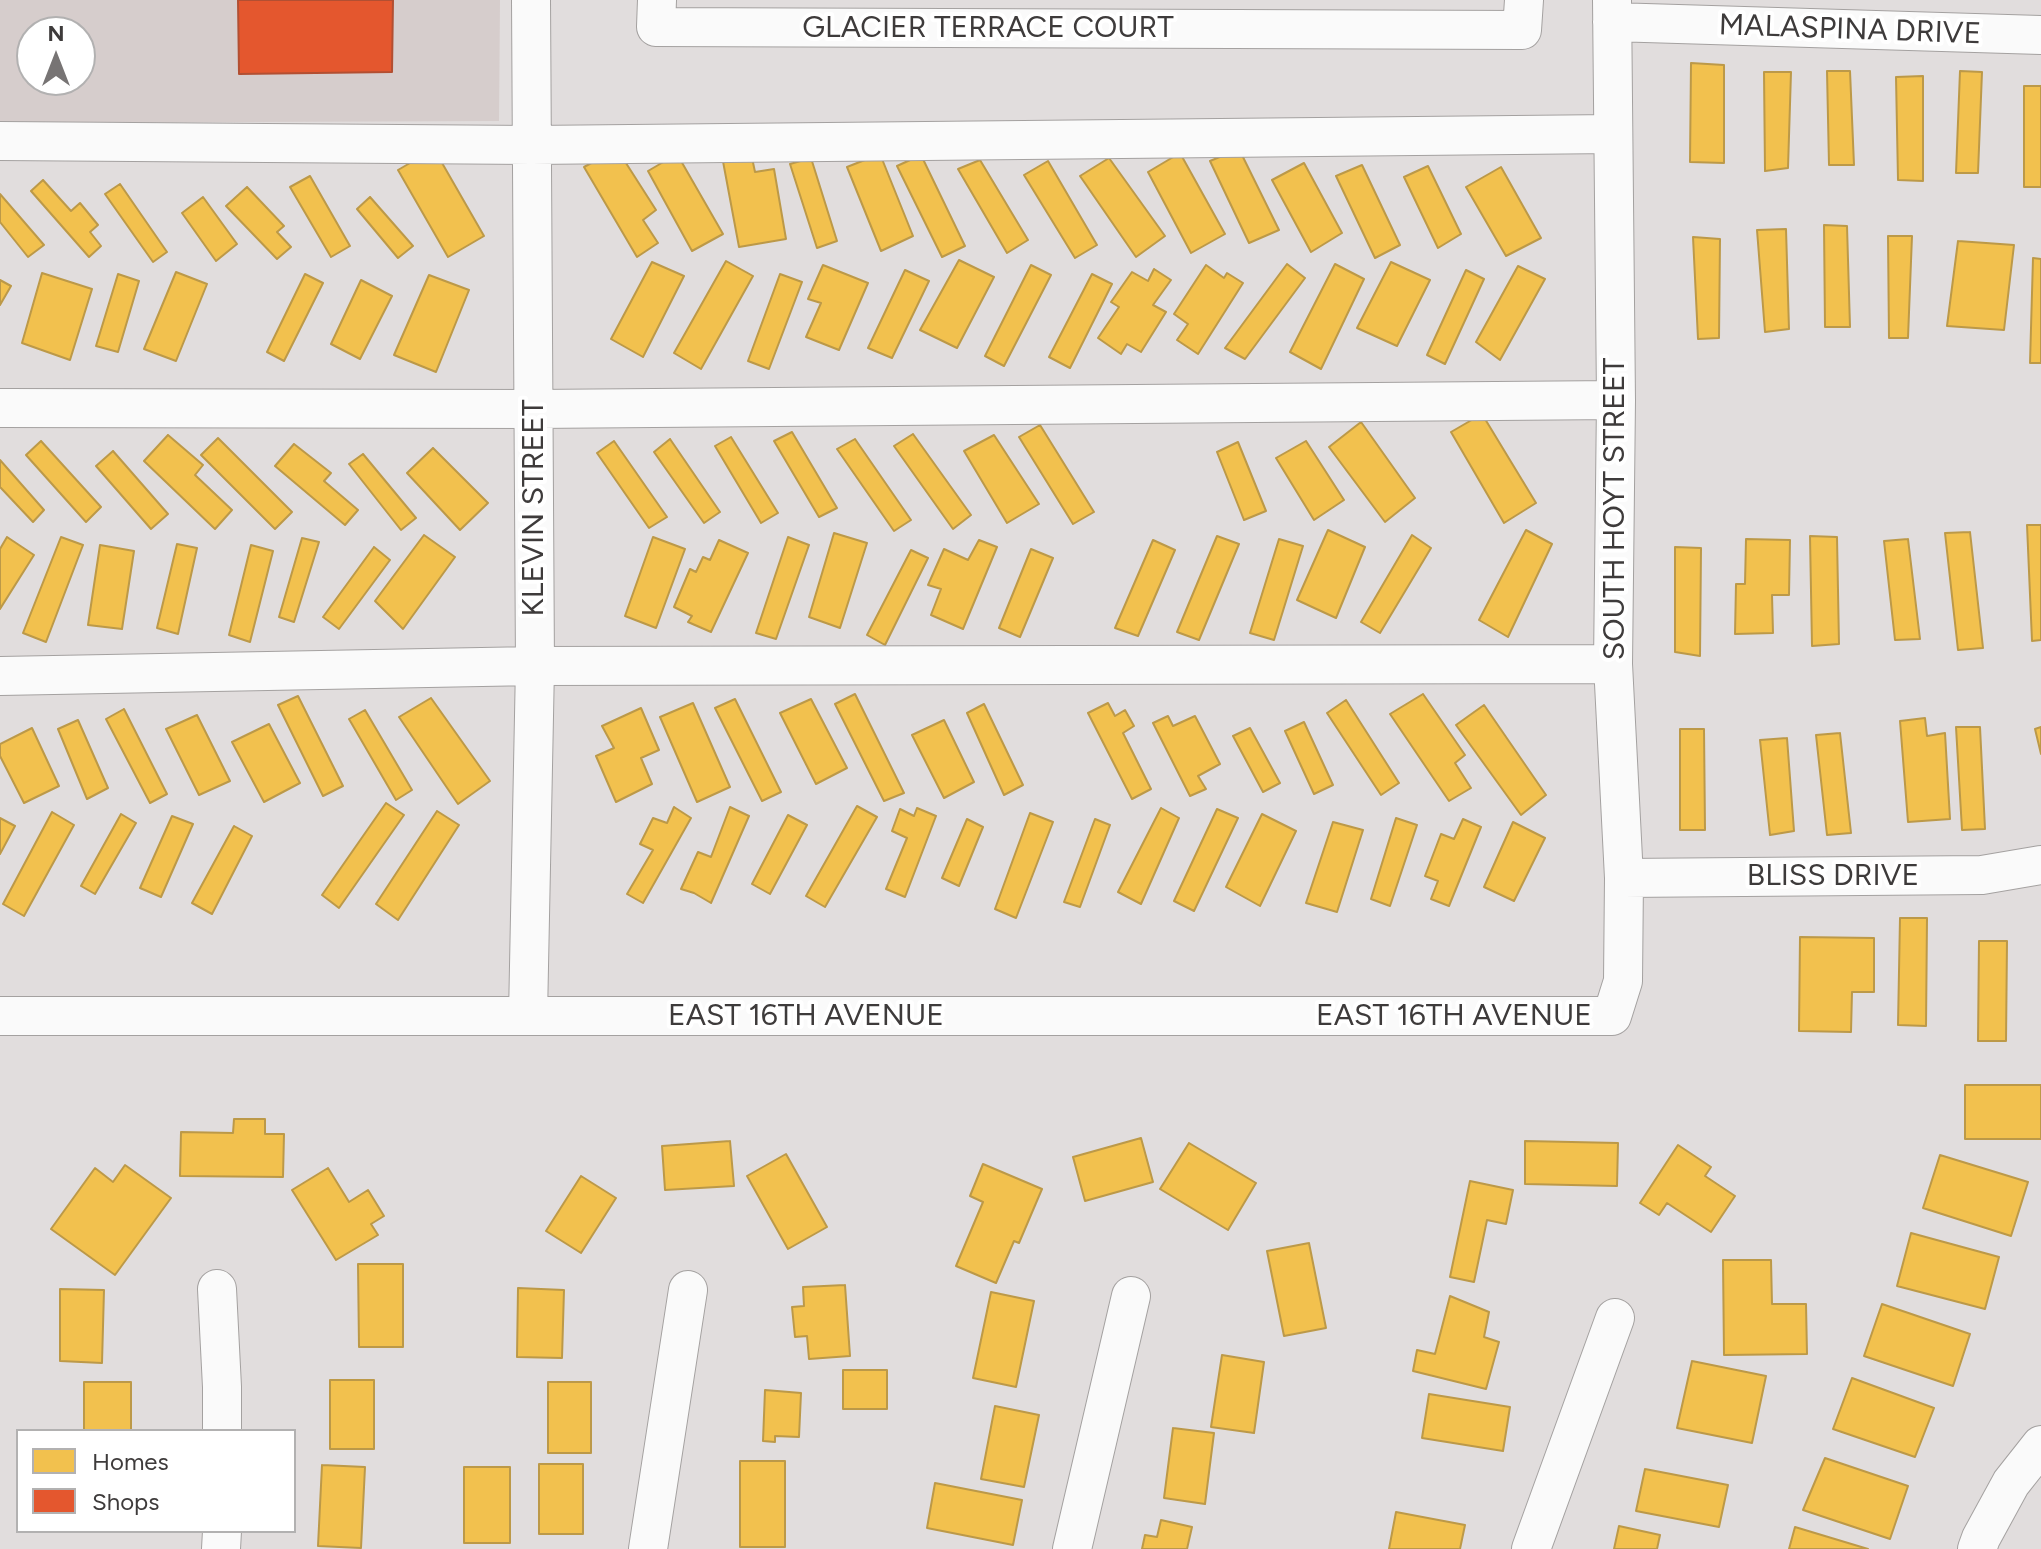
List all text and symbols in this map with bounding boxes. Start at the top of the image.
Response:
street label: MALASPINA DRIVE [1718,7,1982,53]
street label: GLACIER TERRACE COURT [802,10,1174,46]
north arrow [16,16,96,96]
text: N [47,20,65,47]
street label: SOUTH HOYT STREET [1597,358,1633,660]
street label: KLEVIN STREET [516,399,552,617]
street label: BLISS DRIVE [1747,858,1919,894]
street label: EAST 16TH AVENUE [668,998,944,1034]
street label: EAST 16TH AVENUE [1316,998,1592,1034]
legend [16,1429,296,1533]
text: Homes [92,1447,169,1476]
text: Shops [92,1487,159,1516]

